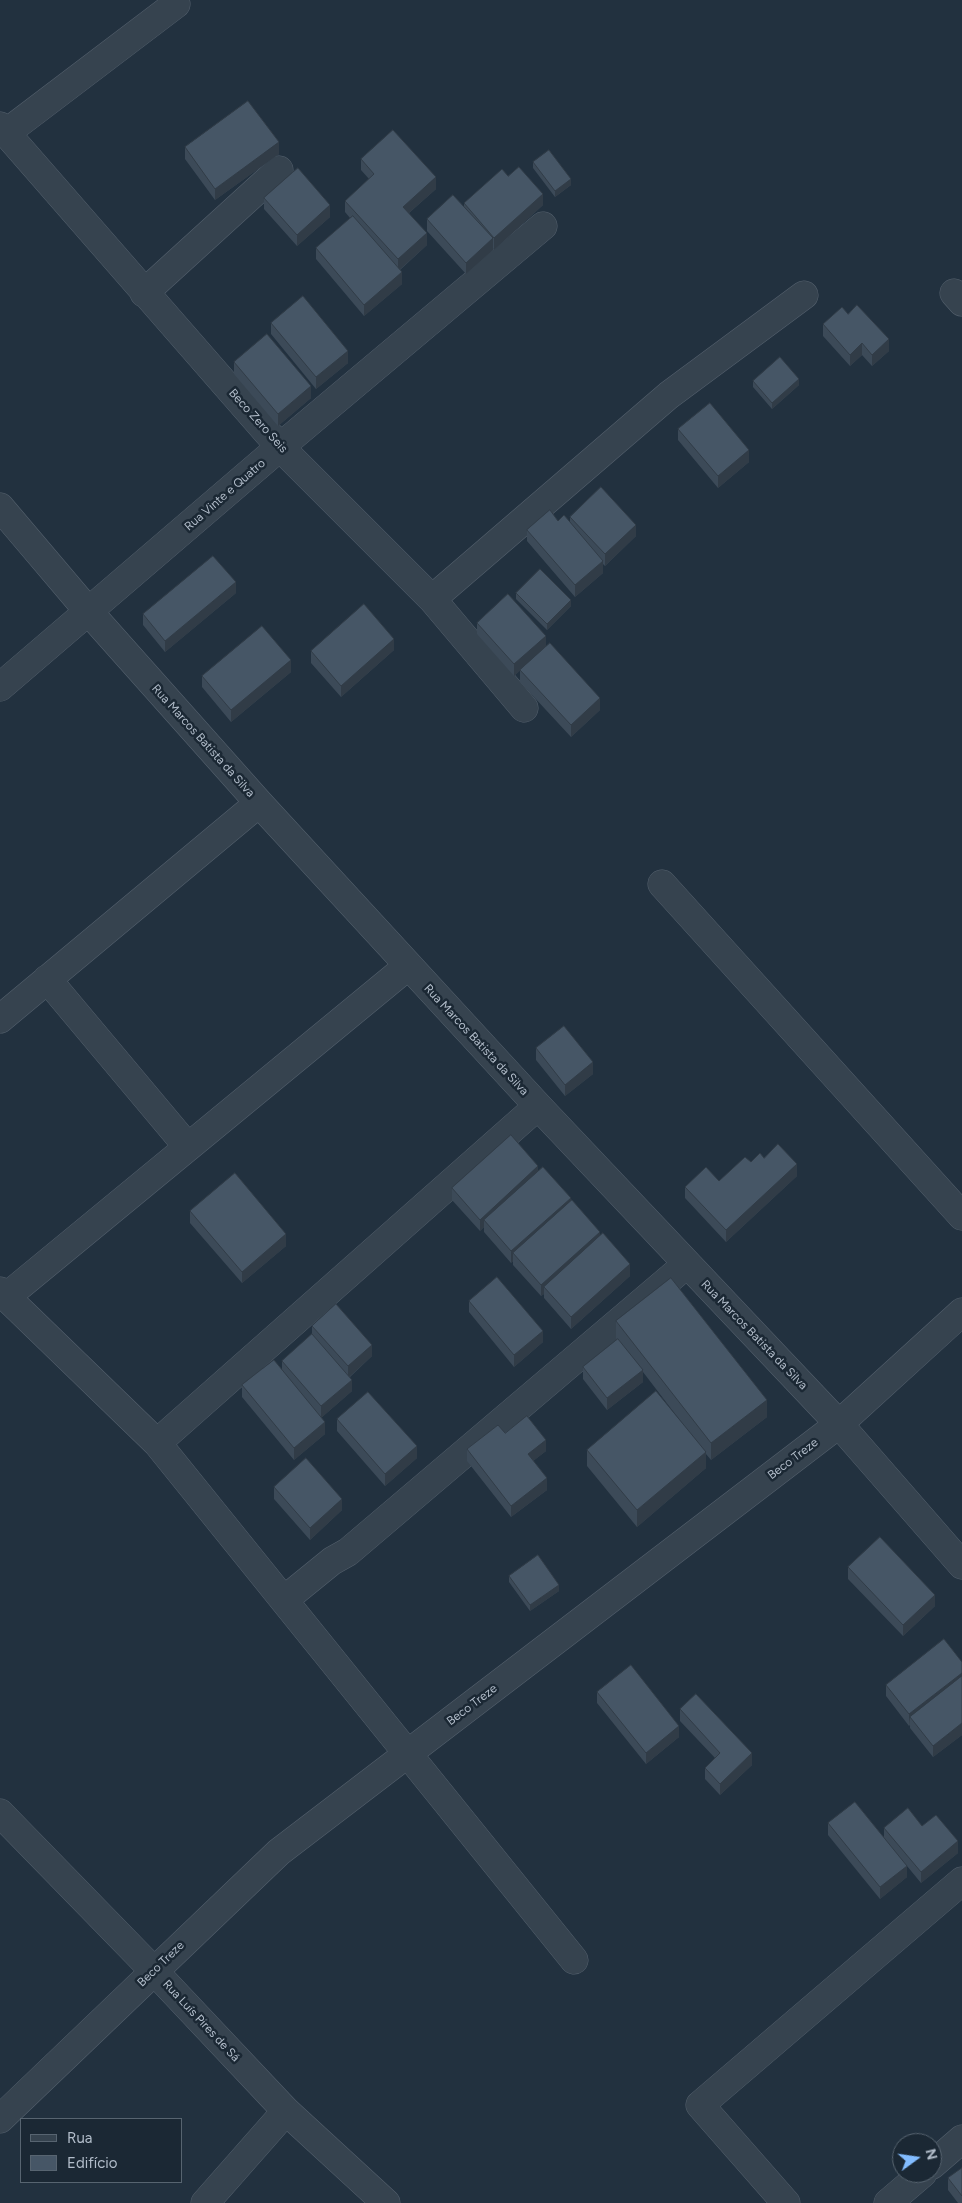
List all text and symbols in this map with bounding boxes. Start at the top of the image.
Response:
street label: Beco Zero Seis [226,386,290,456]
street label: Rua Vinte e Quatro [182,456,268,534]
street label: Rua Marcos Batista da Silva [149,682,257,800]
street label: Rua Marcos Batista da Silva [421,981,531,1099]
street label: Rua Marcos Batista da Silva [698,1277,810,1393]
street label: Beco Treze [765,1435,821,1483]
street label: Beco Treze [444,1681,500,1729]
street label: Beco Treze [135,1938,187,1990]
street label: Rua Luís Pires de Sá [159,1977,243,2065]
legend [20,2118,182,2183]
text: Rua [67,2129,92,2147]
north arrow [892,2133,942,2183]
text: N [922,2147,941,2162]
text: Edifício [67,2154,117,2172]

